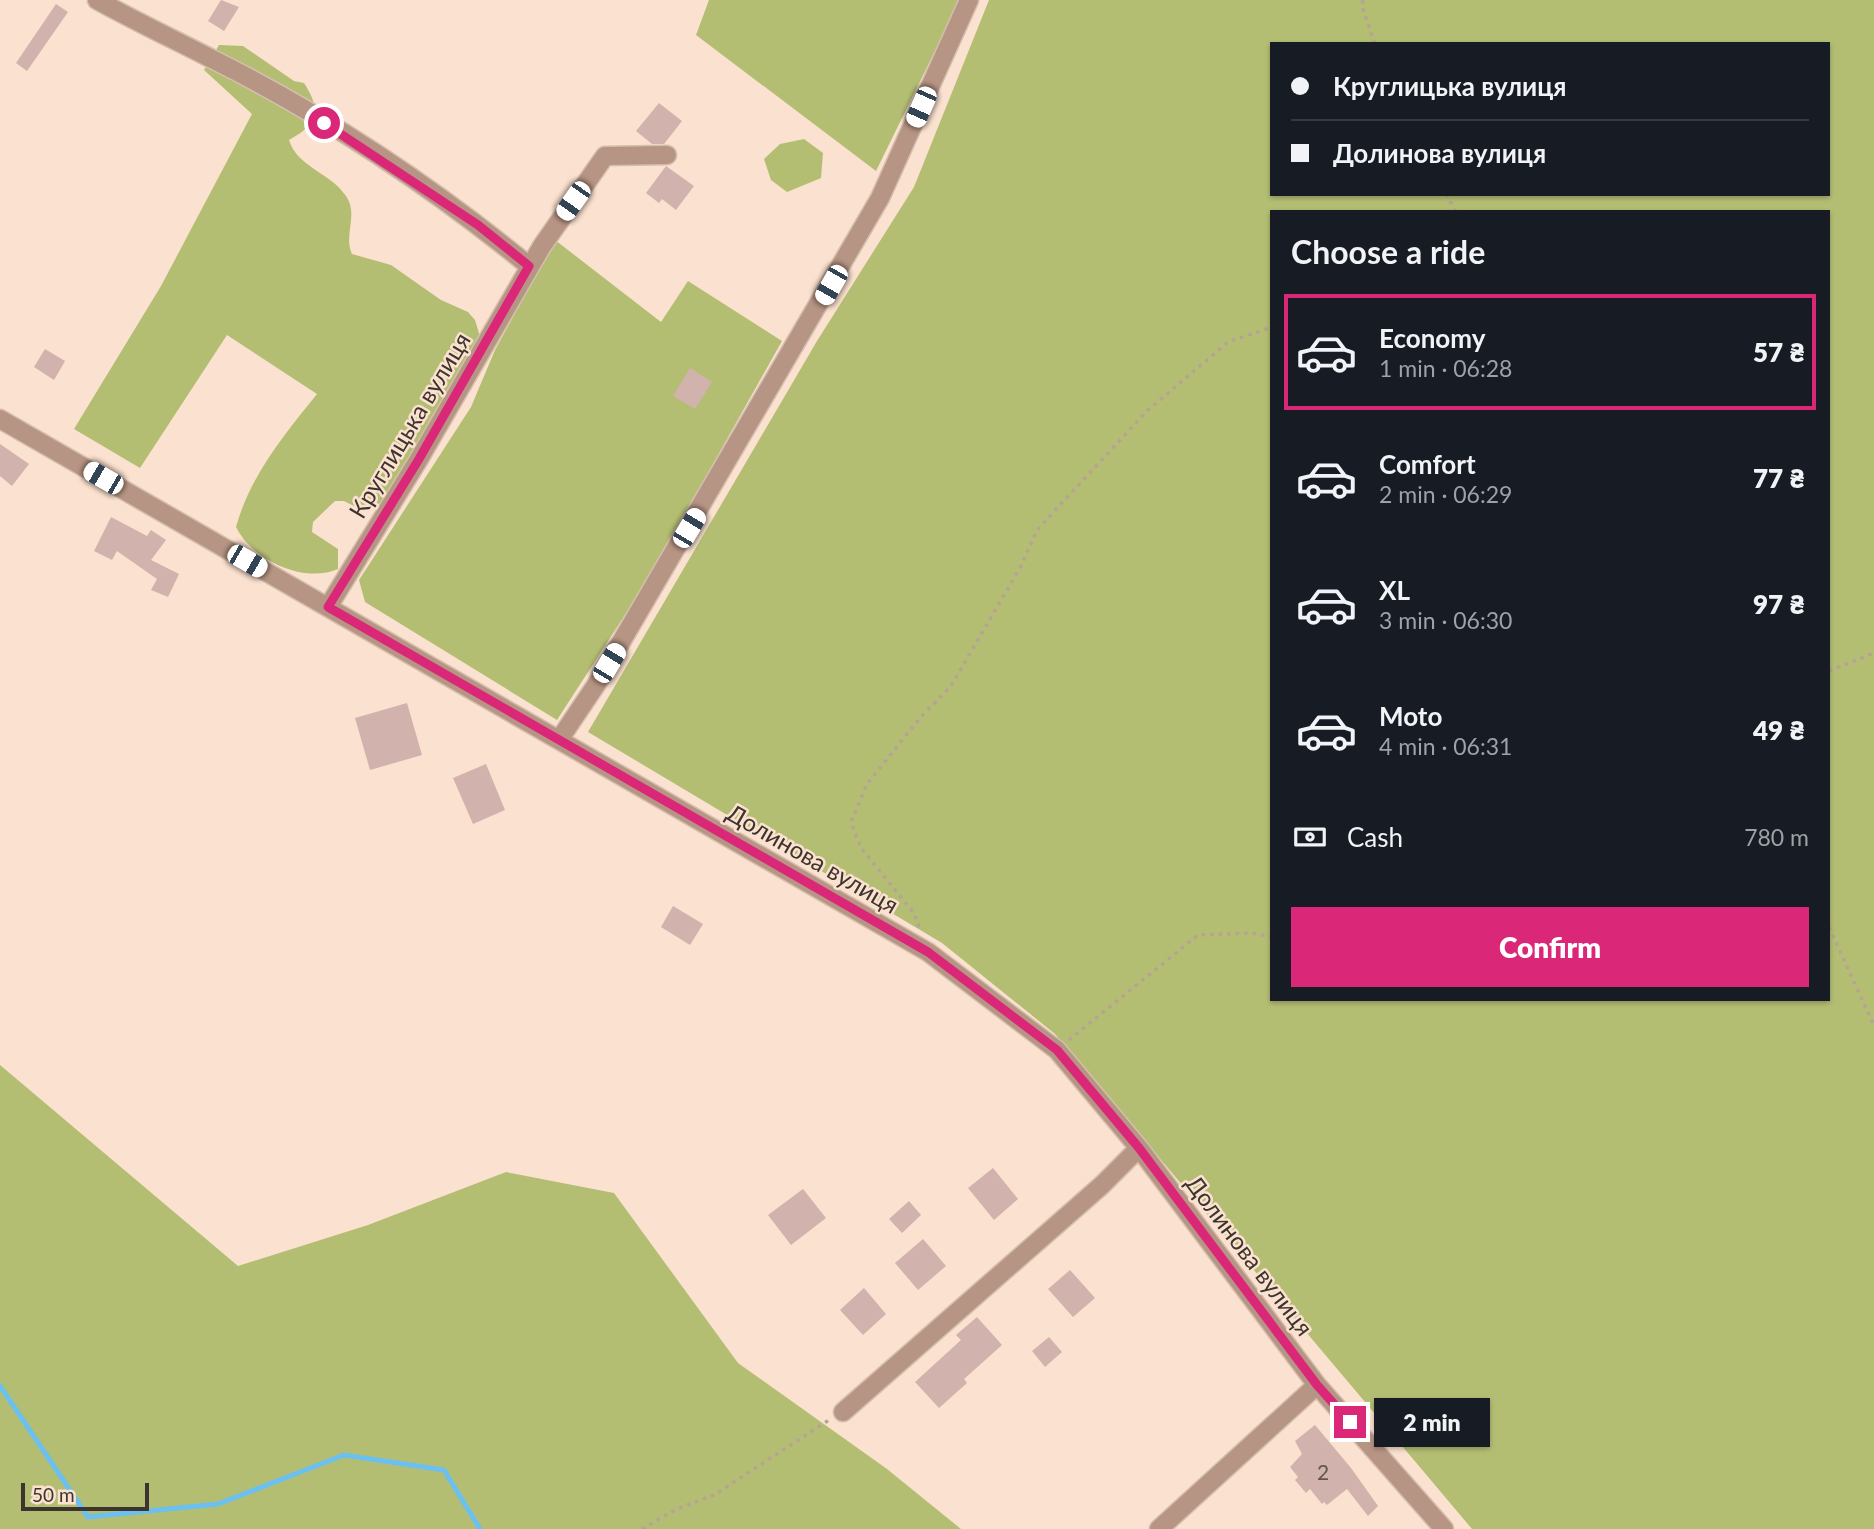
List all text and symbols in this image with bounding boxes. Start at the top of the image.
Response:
text: Круглицька вулиця [1333,70,1566,102]
car [903,84,940,130]
route start [308,107,340,139]
text: Долинова вулиця [1333,137,1546,169]
car [553,178,594,224]
text: Choose a ride [1291,232,1485,271]
car [812,262,851,308]
icon: car [1295,321,1358,384]
text: Economy [1379,322,1485,354]
street label: Круглицька вулиця [342,327,476,523]
text: 57 ₴ [1753,336,1805,368]
text: 1 min · 06:28 [1379,354,1512,382]
icon: car [1295,447,1358,510]
text: Comfort [1379,448,1476,480]
car [80,458,127,498]
text: 77 ₴ [1753,462,1805,494]
text: 2 min · 06:29 [1379,480,1512,508]
car [670,505,709,551]
car [224,541,271,581]
icon: car [1295,573,1358,636]
text: XL [1379,574,1410,606]
text: 97 ₴ [1753,588,1805,620]
text: 3 min · 06:30 [1379,606,1512,634]
car [590,640,629,686]
icon: car [1295,699,1358,762]
text: Moto [1379,700,1442,732]
text: 49 ₴ [1753,714,1805,746]
text: 4 min · 06:31 [1379,732,1512,760]
street label: Долинова вулиця [722,797,904,919]
icon: cash [1291,818,1329,856]
text: Cash [1347,821,1403,853]
text: 780 m [1744,823,1809,851]
button: Confirm [1291,907,1809,987]
street label: Долинова вулиця [1180,1169,1320,1341]
callout: 2 min [1374,1398,1490,1446]
route end [1334,1406,1366,1438]
text: 2 min [1403,1408,1461,1436]
house number: 2 [1317,1459,1329,1484]
scale bar [21,1480,149,1512]
text: 50 m [32,1483,75,1506]

